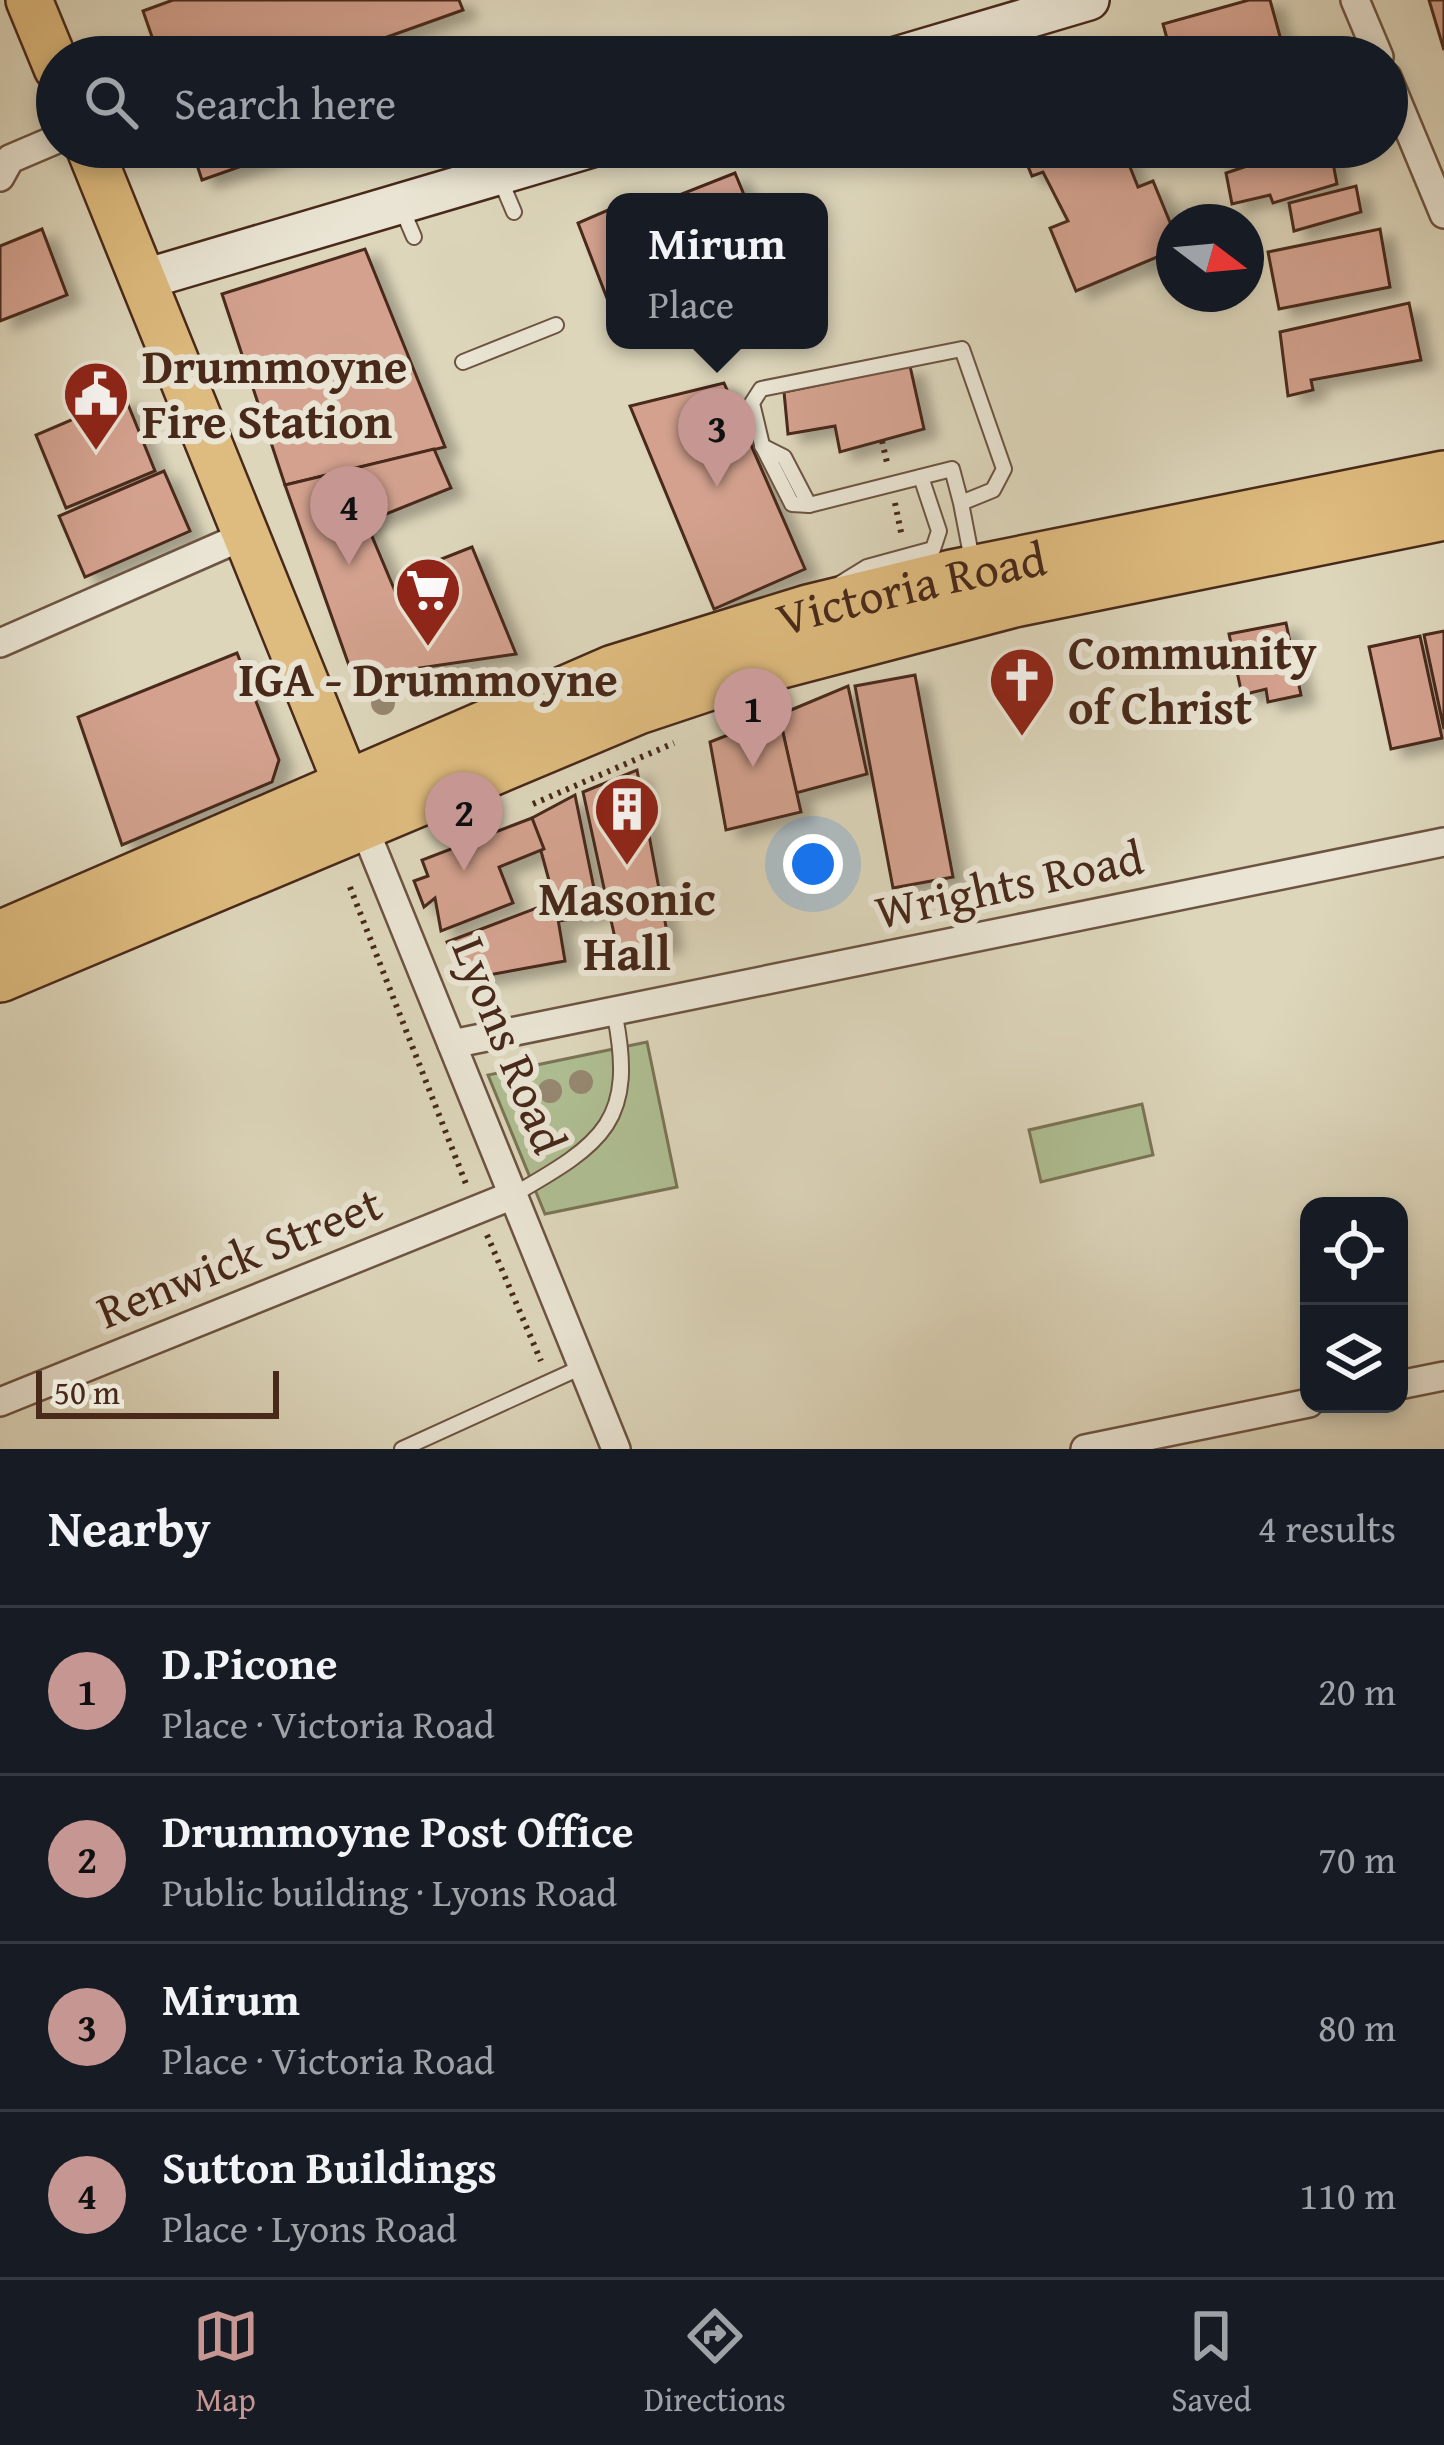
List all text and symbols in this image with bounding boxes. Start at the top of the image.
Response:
search box [36,36,1408,168]
icon: search [78,69,144,135]
text: Search here [174,70,396,135]
popup [606,193,828,349]
north arrow [1156,204,1264,312]
text: Mirum [648,210,786,275]
text: Place [648,275,734,332]
place label: Drummoyne Fire Station [142,330,407,456]
public building icon: Drummoyne Fire Station [61,359,131,453]
pin: 3 [678,388,756,487]
pin: 4 [310,466,388,565]
street label: Victoria Road [767,522,1052,654]
supermarket icon: IGA - Drummoyne [393,555,463,649]
place label: Community of Christ [1068,616,1317,742]
place label: IGA - Drummoyne [238,643,618,714]
church icon: Community of Christ [987,645,1057,739]
pin: 1 [714,668,792,767]
pin: 2 [425,772,503,871]
building icon: Masonic Hall [592,774,662,868]
street label: Wrights Road [869,820,1150,947]
your location [783,834,843,894]
place label: Masonic Hall [538,862,716,988]
street label: Lyons Road [435,926,586,1164]
street label: Renwick Street [86,1167,392,1346]
map controls [1300,1197,1408,1413]
button: locate [1300,1197,1408,1305]
button: layers [1300,1305,1408,1413]
scale bar [36,1365,279,1418]
text: 50 m [54,1368,120,1416]
text: Nearby [48,1490,211,1565]
text: 4 results [1258,1499,1396,1556]
text: D.Picone [162,1630,338,1695]
text: 1 [77,1662,97,1719]
text: 20 m [1318,1662,1396,1719]
text: Place · Victoria Road [162,1695,495,1752]
text: Drummoyne Post Office [162,1798,634,1863]
text: 2 [77,1830,97,1887]
text: 70 m [1318,1830,1396,1887]
text: Public building · Lyons Road [162,1863,617,1920]
text: Mirum [162,1966,300,2031]
text: 3 [77,1998,97,2055]
text: 80 m [1318,1998,1396,2055]
text: Place · Victoria Road [162,2031,495,2088]
text: Sutton Buildings [162,2134,497,2199]
text: 4 [77,2166,97,2223]
text: 110 m [1299,2166,1396,2223]
text: Place · Lyons Road [162,2199,457,2256]
tab: Map [193,2303,259,2423]
tab: Directions [644,2303,786,2423]
tab: Saved [1171,2303,1251,2423]

